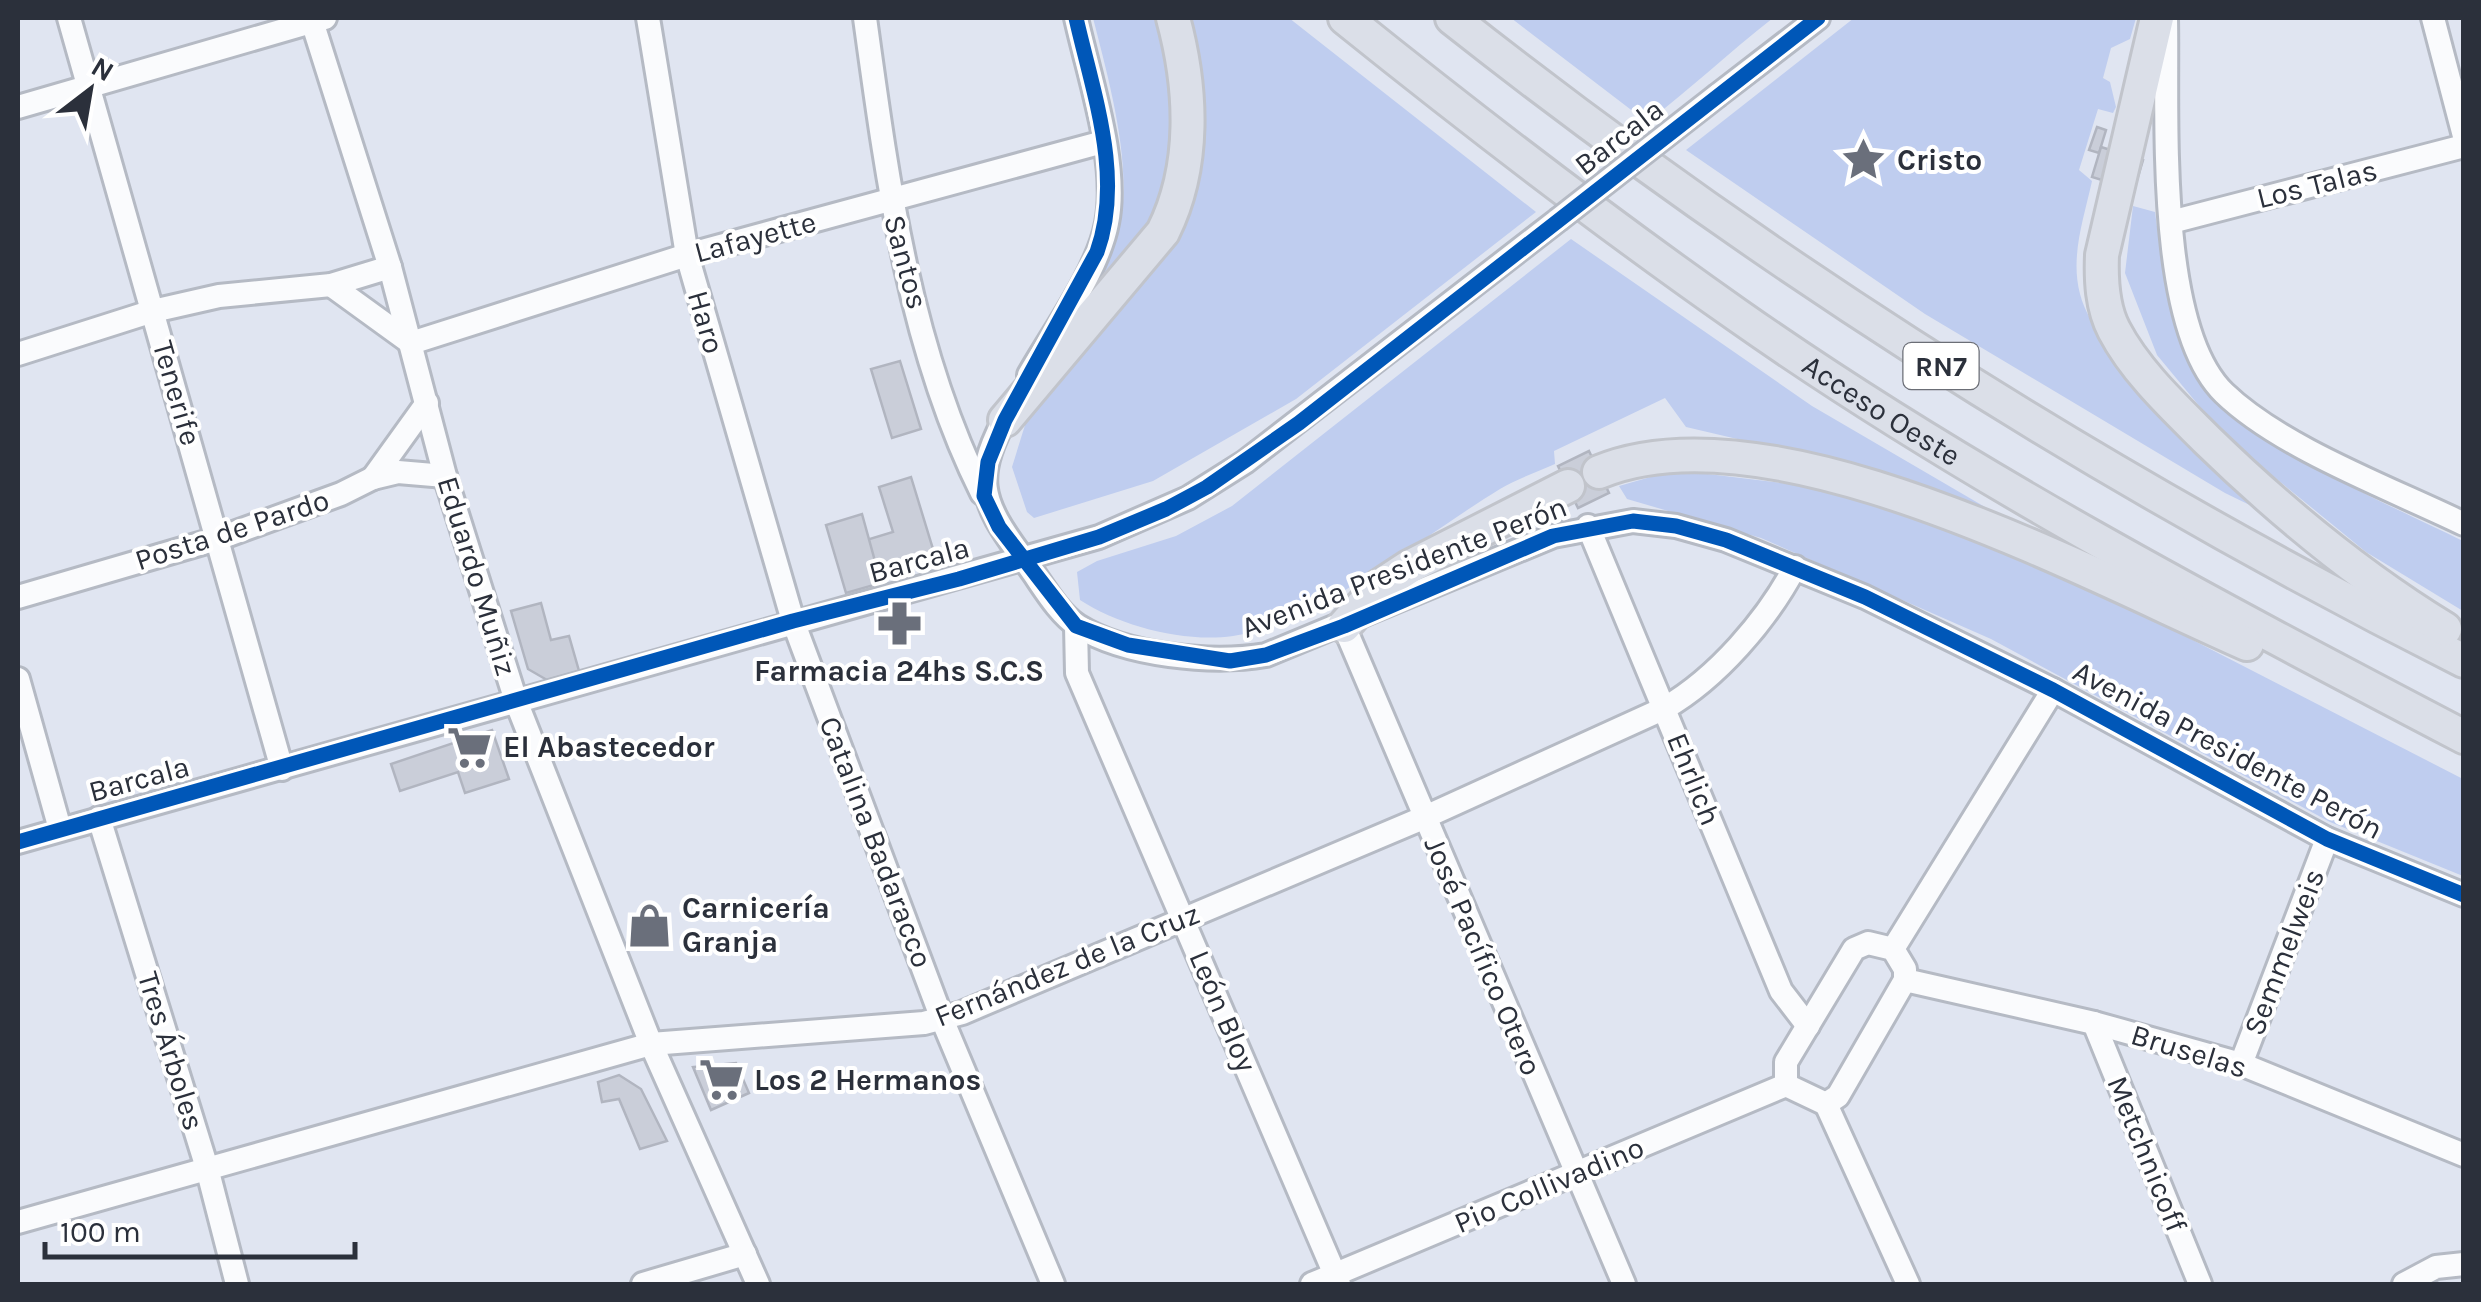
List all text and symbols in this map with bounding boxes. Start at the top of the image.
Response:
north arrow [40,40,140,140]
text: N [86,50,120,88]
street label: Barcala [1567,91,1671,183]
place icon: Cristo [1840,136,1888,184]
place label: Cristo [1897,142,1982,178]
street label: Los Talas [2253,152,2381,216]
street label: Lafayette [690,203,820,271]
street label: Santos [876,211,936,313]
street label: Haro [680,286,732,358]
street label: Tenerife [145,337,209,449]
road number: RN7 [1904,343,1978,389]
street label: Acceso Oeste [1796,347,1967,474]
street label: Eduardo Muñiz [430,472,524,680]
street label: Posta de Pardo [130,482,334,578]
street label: Avenida Presidente Perón [1236,488,1572,646]
street label: Barcala [865,529,973,591]
pharmacy icon: Farmacia 24hs S.C.S [875,600,923,648]
place label: Farmacia 24hs S.C.S [754,653,1044,689]
street label: Avenida Presidente Perón [2067,653,2389,847]
street label: Catalina Badaracco [812,711,940,973]
supermarket icon: El Abastecedor [446,723,494,771]
street label: Ehrlich [1659,727,1729,831]
place label: El Abastecedor [503,729,715,765]
street label: Barcala [85,748,193,810]
street label: José Pacífico Otero [1416,831,1550,1081]
street label: Semmelweis [2236,864,2332,1040]
place label: Carnicería Granja [682,890,830,960]
street label: Fernández de la Cruz [929,895,1205,1035]
shop icon: Carnicería Granja [625,901,673,949]
street label: León Bloy [1181,945,1265,1077]
street label: Tres Árboles [130,967,212,1135]
street label: Bruselas [2127,1016,2251,1086]
supermarket icon: Los 2 Hermanos [697,1056,745,1104]
place label: Los 2 Hermanos [754,1062,981,1098]
street label: Metchnicoff [2099,1071,2195,1238]
street label: Pio Collivadino [1449,1129,1649,1241]
scale bar [45,1197,355,1259]
text: 100 m [60,1214,141,1250]

